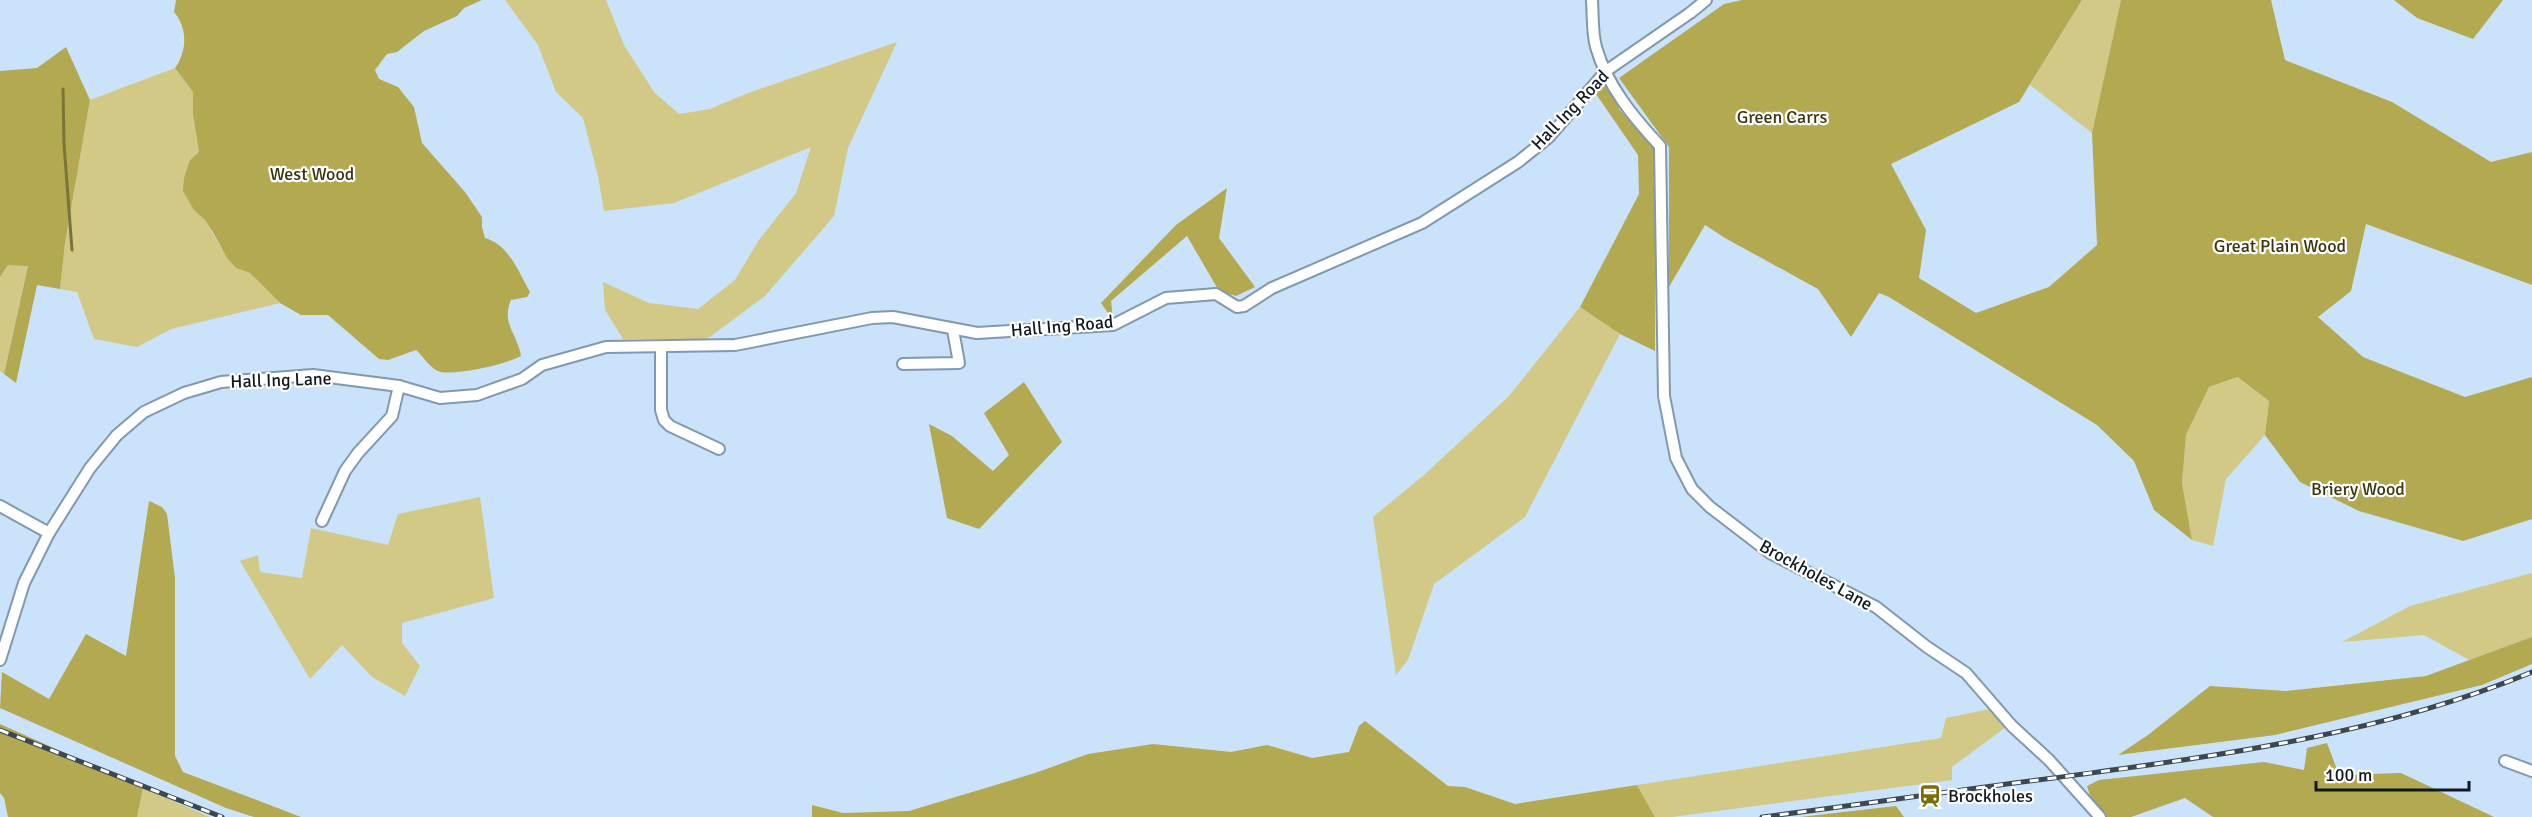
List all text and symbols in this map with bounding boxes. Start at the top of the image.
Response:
street label: Hall Ing Road [1526,65,1614,155]
park label: Green Carrs [1737,106,1827,128]
park label: West Wood [270,163,354,185]
park label: Great Plain Wood [2214,235,2346,257]
street label: Hall Ing Road [1010,311,1114,341]
street label: Hall Ing Lane [230,367,332,393]
park label: Briery Wood [2311,478,2405,500]
street label: Brockholes Lane [1756,535,1876,615]
scale bar [2316,754,2469,792]
text: 100 m [2325,764,2372,786]
station icon: Brockholes [1917,783,1943,809]
place label: Brockholes [1948,785,2033,807]

